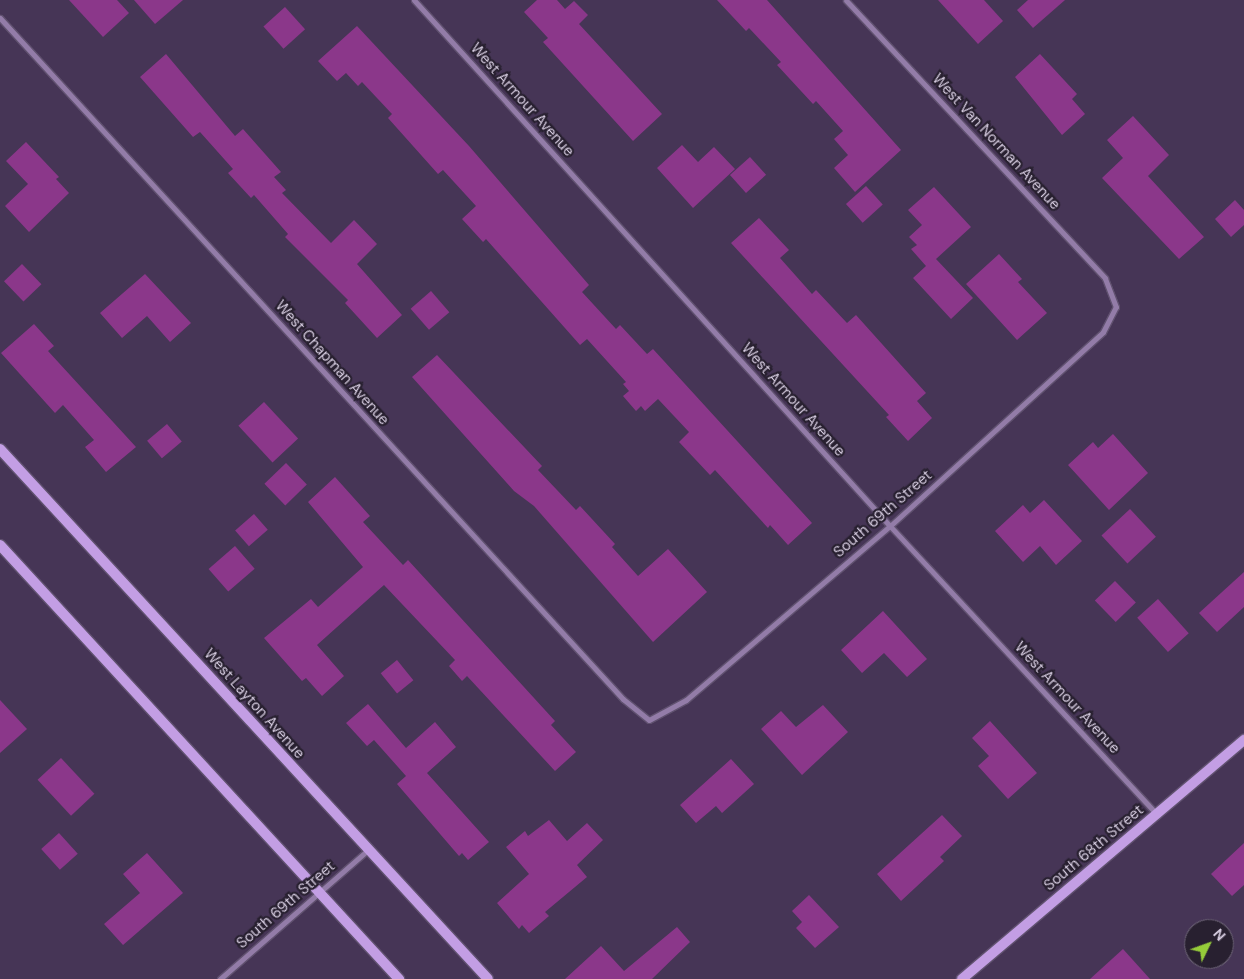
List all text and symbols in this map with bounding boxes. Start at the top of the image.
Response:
street label: West Armour Avenue [466,40,578,160]
street label: West Van Norman Avenue [928,70,1064,214]
street label: West Chapman Avenue [271,297,393,429]
street label: West Armour Avenue [737,340,849,460]
street label: South 69th Street [830,466,936,562]
street label: West Armour Avenue [1011,638,1123,758]
street label: West Layton Avenue [200,645,308,763]
street label: South 68th Street [1041,801,1147,895]
street label: South 69th Street [233,857,339,953]
north arrow [1184,919,1234,969]
text: N [1209,925,1230,944]

